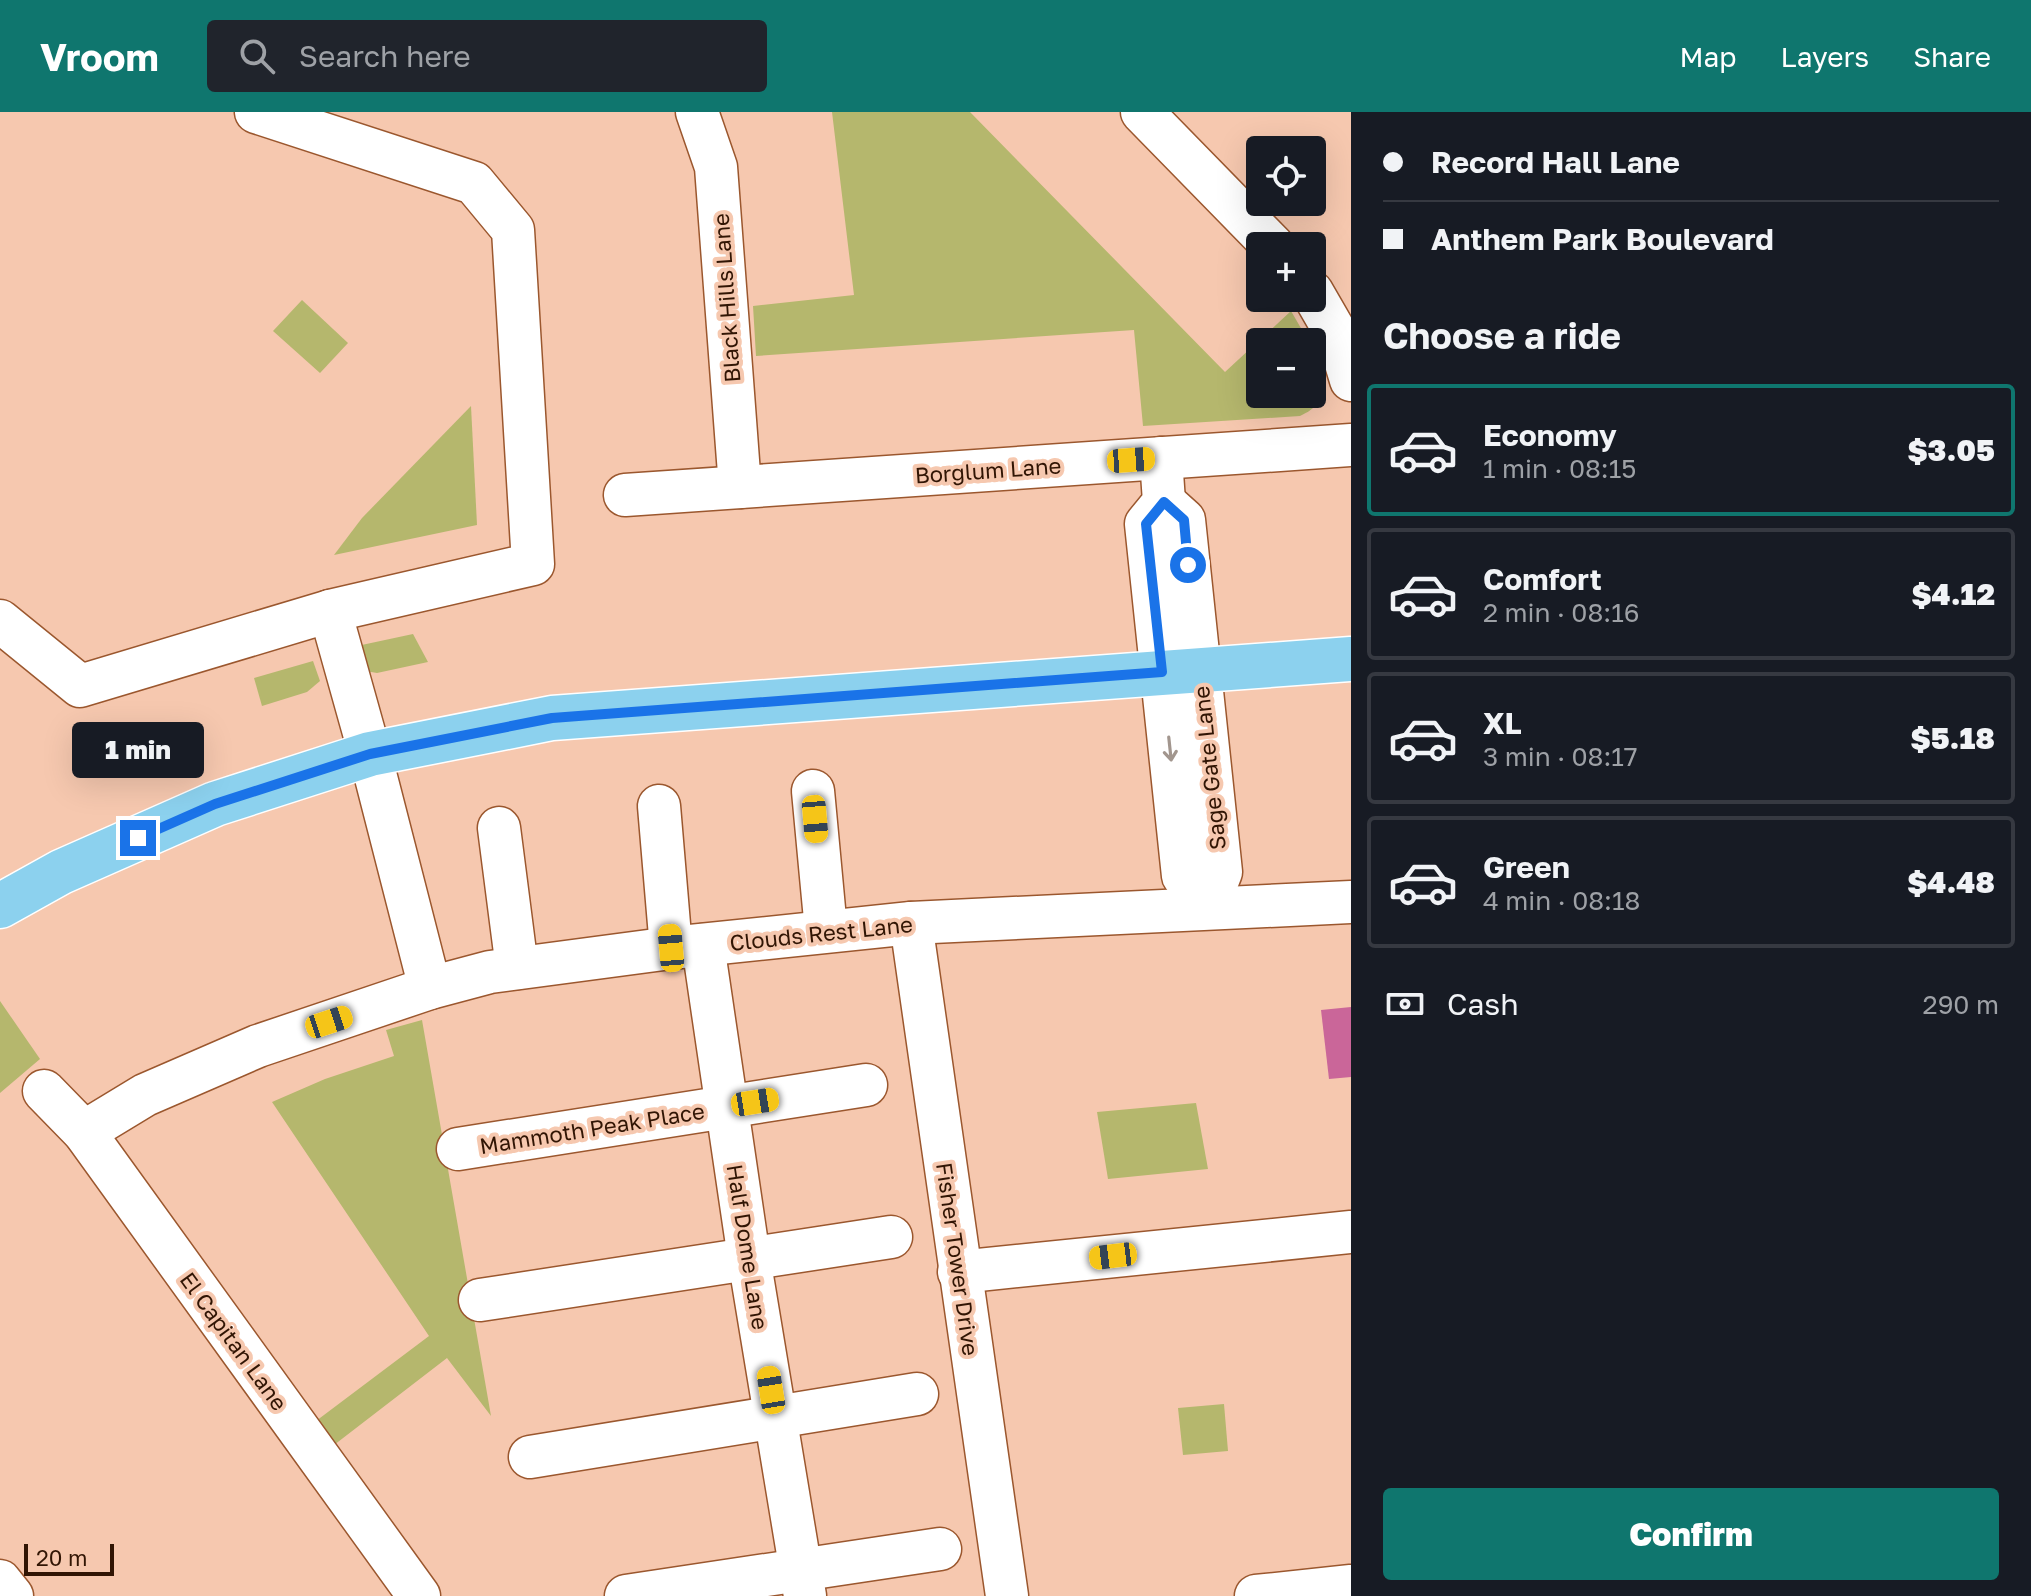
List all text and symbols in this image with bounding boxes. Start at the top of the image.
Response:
search box [207,20,767,92]
text: Vroom [40,34,159,79]
icon: search [235,34,279,78]
text: Search here [299,38,471,74]
text: Map [1679,40,1737,73]
text: Layers [1781,40,1869,73]
text: Share [1913,40,1991,73]
map controls [1246,136,1326,408]
button: locate [1246,136,1326,216]
text: Record Hall Lane [1431,144,1680,180]
street label: Black Hills Lane [707,213,745,383]
text: Anthem Park Boulevard [1431,221,1774,257]
button: + [1246,232,1326,312]
text: Choose a ride [1383,314,1621,357]
button: − [1246,328,1326,408]
icon: car [1387,414,1459,486]
text: Economy [1483,417,1617,453]
text: $3.05 [1907,432,1995,468]
car [1106,446,1156,474]
street label: Borglum Lane [914,451,1062,489]
text: 1 min · 08:15 [1483,453,1636,484]
route start [1170,547,1206,583]
icon: car [1387,558,1459,630]
text: Comfort [1483,561,1602,597]
text: $4.12 [1912,576,1995,612]
text: 2 min · 08:16 [1483,597,1639,628]
street label: Sage Gate Lane [1187,685,1231,851]
icon: car [1387,702,1459,774]
text: XL [1483,705,1522,741]
text: $5.18 [1911,720,1995,756]
callout: 1 min [72,722,204,778]
text: 1 min [105,734,171,765]
one-way arrow [1163,735,1178,762]
text: 3 min · 08:17 [1483,741,1638,772]
car [801,794,829,844]
route end [120,820,156,856]
icon: car [1387,846,1459,918]
text: Green [1483,849,1570,885]
text: $4.48 [1907,864,1995,900]
text: 4 min · 08:18 [1483,885,1640,916]
street label: Clouds Rest Lane [728,910,914,956]
car [657,923,685,973]
icon: cash [1383,982,1427,1026]
text: Cash [1447,986,1519,1022]
text: 290 m [1923,989,1999,1020]
car [302,1003,356,1041]
car [729,1086,781,1118]
street label: Mammoth Peak Place [478,1097,706,1159]
street label: Fisher Tower Drive [931,1161,985,1357]
street label: Half Dome Lane [722,1162,774,1332]
car [1088,1241,1138,1271]
street label: El Capitan Lane [175,1267,293,1415]
car [755,1364,787,1416]
button: Confirm [1383,1488,1999,1580]
scale bar [24,1540,114,1576]
text: 20 m [36,1544,87,1571]

